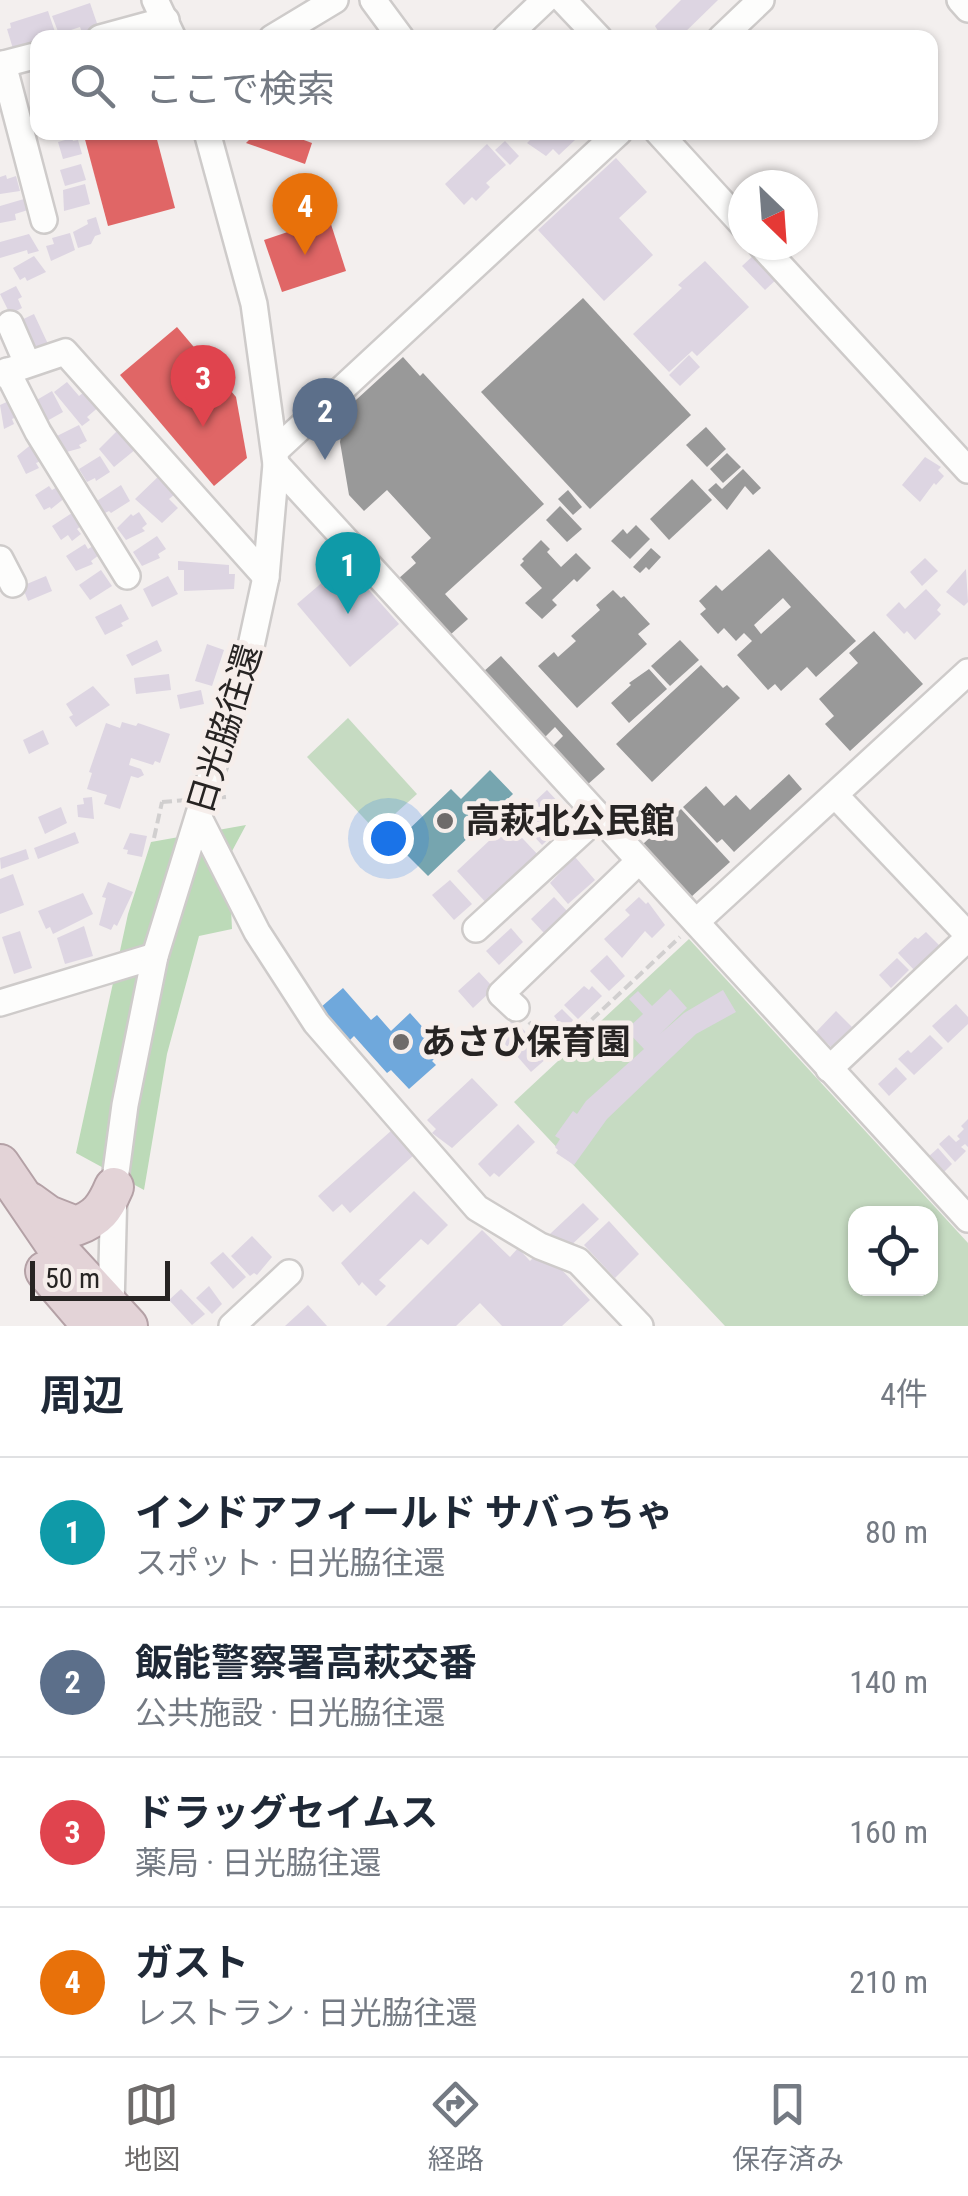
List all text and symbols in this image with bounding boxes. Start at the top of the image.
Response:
search box [30,30,938,140]
icon: search [65,58,120,113]
text: ここで検索 [145,67,335,111]
north arrow [728,170,818,260]
pin: 4 [272,172,338,255]
pin: 3 [170,344,236,427]
pin: 2 [292,378,358,460]
pin: 1 [316,532,380,614]
street label: 日光脇往還 [180,639,270,819]
place label: 高萩北公民館 [465,801,675,842]
marker: 高萩北公民館 [434,810,456,832]
your location [363,813,414,864]
place label: あさひ保育園 [421,1022,631,1063]
marker: あさひ保育園 [390,1031,412,1053]
map controls [848,1206,938,1296]
button: locate [848,1206,938,1296]
scale bar [30,1256,170,1300]
text: 50 m [45,1262,100,1295]
text: 周辺 [40,1371,124,1420]
text: 4件 [880,1375,928,1413]
text: インドアフィールド サバっちゃ [135,1491,673,1535]
text: 1 [64,1513,81,1551]
text: 80 m [865,1513,928,1551]
text: スポット · 日光脇往還 [135,1544,446,1582]
text: 飯能警察署高萩交番 [135,1641,477,1685]
text: 2 [64,1663,81,1701]
text: 140 m [849,1663,928,1701]
text: 公共施設 · 日光脇往還 [135,1694,446,1732]
text: ドラッグセイムス [135,1791,438,1835]
text: 3 [64,1813,81,1851]
text: 160 m [849,1813,928,1851]
text: 薬局 · 日光脇往還 [135,1844,382,1882]
text: ガスト [135,1941,249,1985]
text: 4 [64,1963,81,2001]
text: 210 m [849,1963,928,2001]
text: レストラン · 日光脇往還 [135,1994,478,2032]
tab: 地図 [124,2077,180,2177]
tab: 経路 [428,2077,484,2177]
tab: 保存済み [732,2077,844,2177]

